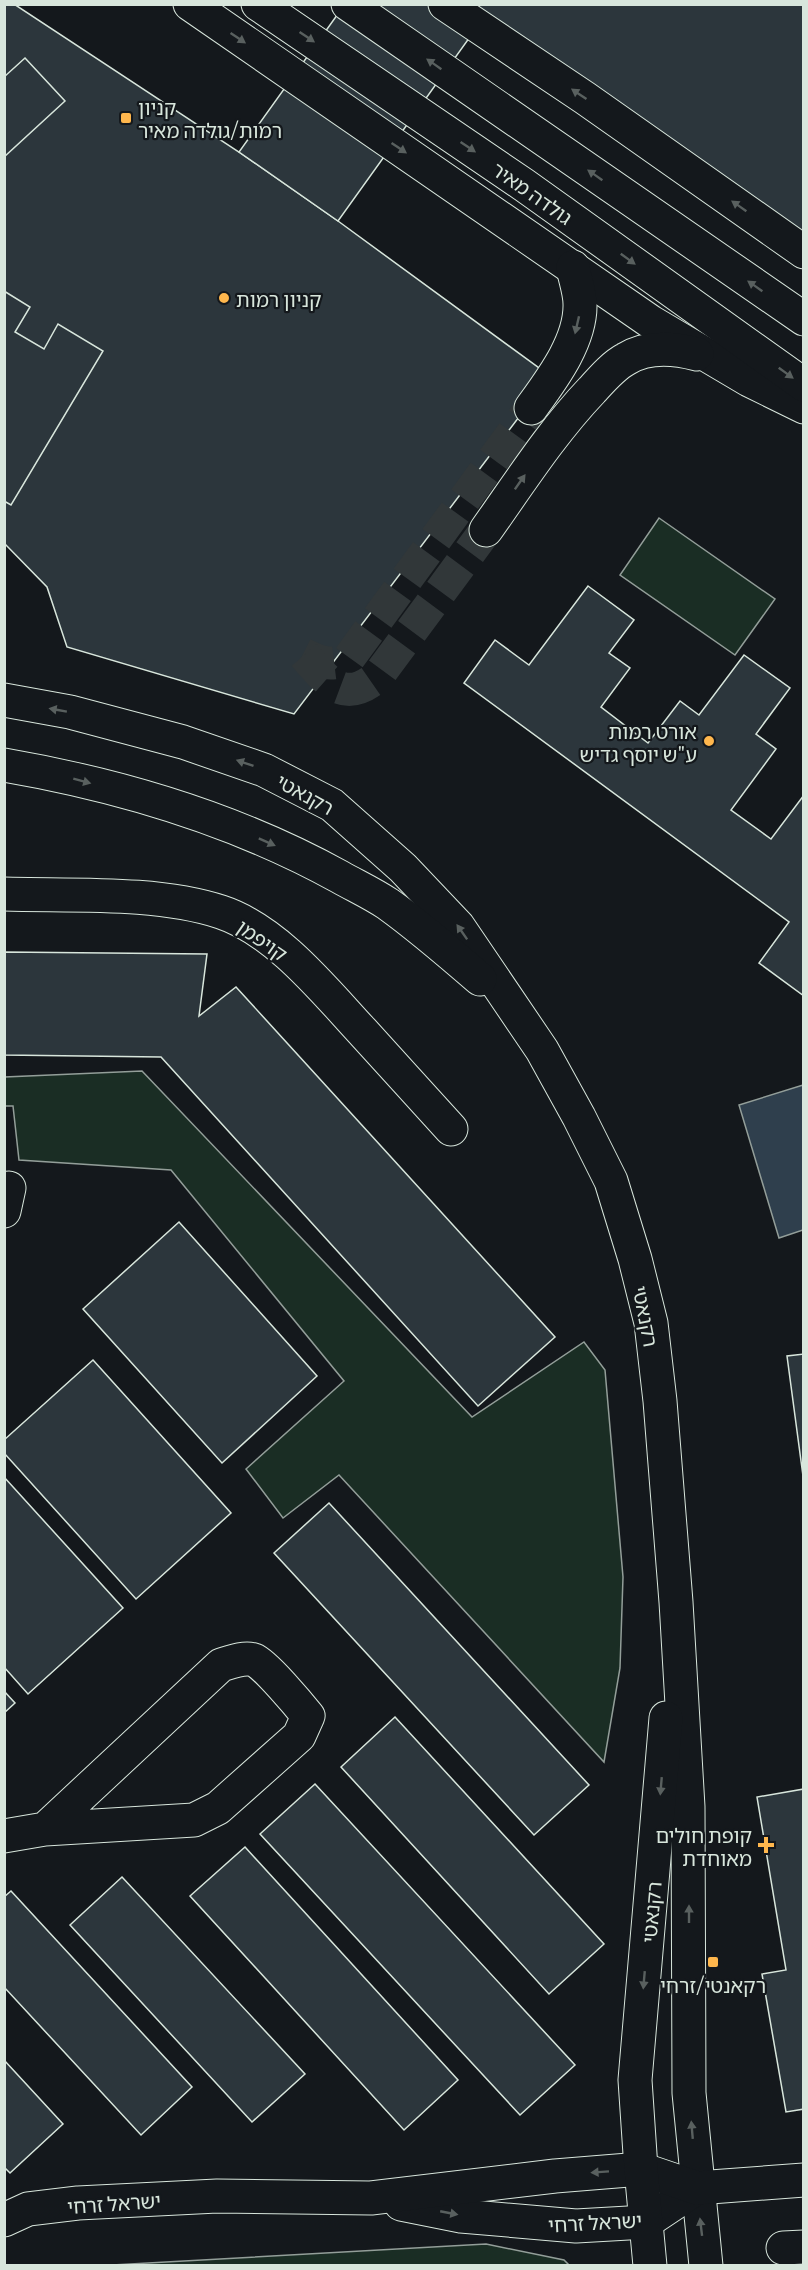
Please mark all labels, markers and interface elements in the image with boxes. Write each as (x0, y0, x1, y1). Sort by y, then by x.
one-way arrow (299, 31, 315, 42)
one-way arrow (230, 32, 246, 43)
one-way arrow (427, 58, 443, 70)
one-way arrow (572, 88, 588, 100)
place label: קניון רמות/גולדה מאיר (138, 91, 282, 144)
marker: קניון רמות/גולדה מאיר (119, 111, 133, 125)
one-way arrow (460, 141, 476, 152)
one-way arrow (390, 142, 406, 154)
street label: גולדה מאיר (487, 153, 580, 231)
one-way arrow (587, 170, 603, 181)
one-way arrow (731, 201, 746, 213)
one-way arrow (619, 253, 635, 265)
one-way arrow (748, 280, 764, 292)
place label: קניון רמות (236, 283, 322, 313)
marker: קניון רמות (217, 291, 231, 305)
one-way arrow (571, 315, 581, 334)
one-way arrow (778, 367, 794, 379)
one-way arrow (514, 474, 526, 490)
one-way arrow (48, 705, 67, 714)
place label: אורט רמות ע"ש יוסף גדיש (580, 715, 697, 768)
marker: אורט רמות ע"ש יוסף גדיש (702, 734, 716, 748)
one-way arrow (236, 758, 254, 768)
street label: רקנאטי (272, 765, 340, 821)
one-way arrow (73, 777, 91, 787)
one-way arrow (259, 837, 276, 846)
street label: קויפמן (232, 911, 294, 967)
one-way arrow (456, 925, 468, 941)
street label: רקנאטי (626, 1283, 668, 1349)
one-way arrow (656, 1776, 666, 1795)
place label: קופת חולים מאוחדת (655, 1819, 752, 1872)
marker: קופת חולים מאוחדת (757, 1836, 775, 1854)
street label: רקנאטי (632, 1880, 668, 1944)
one-way arrow (684, 1905, 694, 1924)
marker: רקאנטי/זרחי (706, 1955, 720, 1969)
place label: רקאנטי/זרחי (660, 1969, 766, 1999)
one-way arrow (639, 1970, 649, 1989)
one-way arrow (687, 2121, 697, 2140)
one-way arrow (590, 2167, 609, 2177)
street label: ישראל זרחי (66, 2184, 162, 2220)
street label: ישראל זרחי (547, 2204, 643, 2238)
one-way arrow (439, 2209, 458, 2218)
one-way arrow (697, 2217, 706, 2236)

